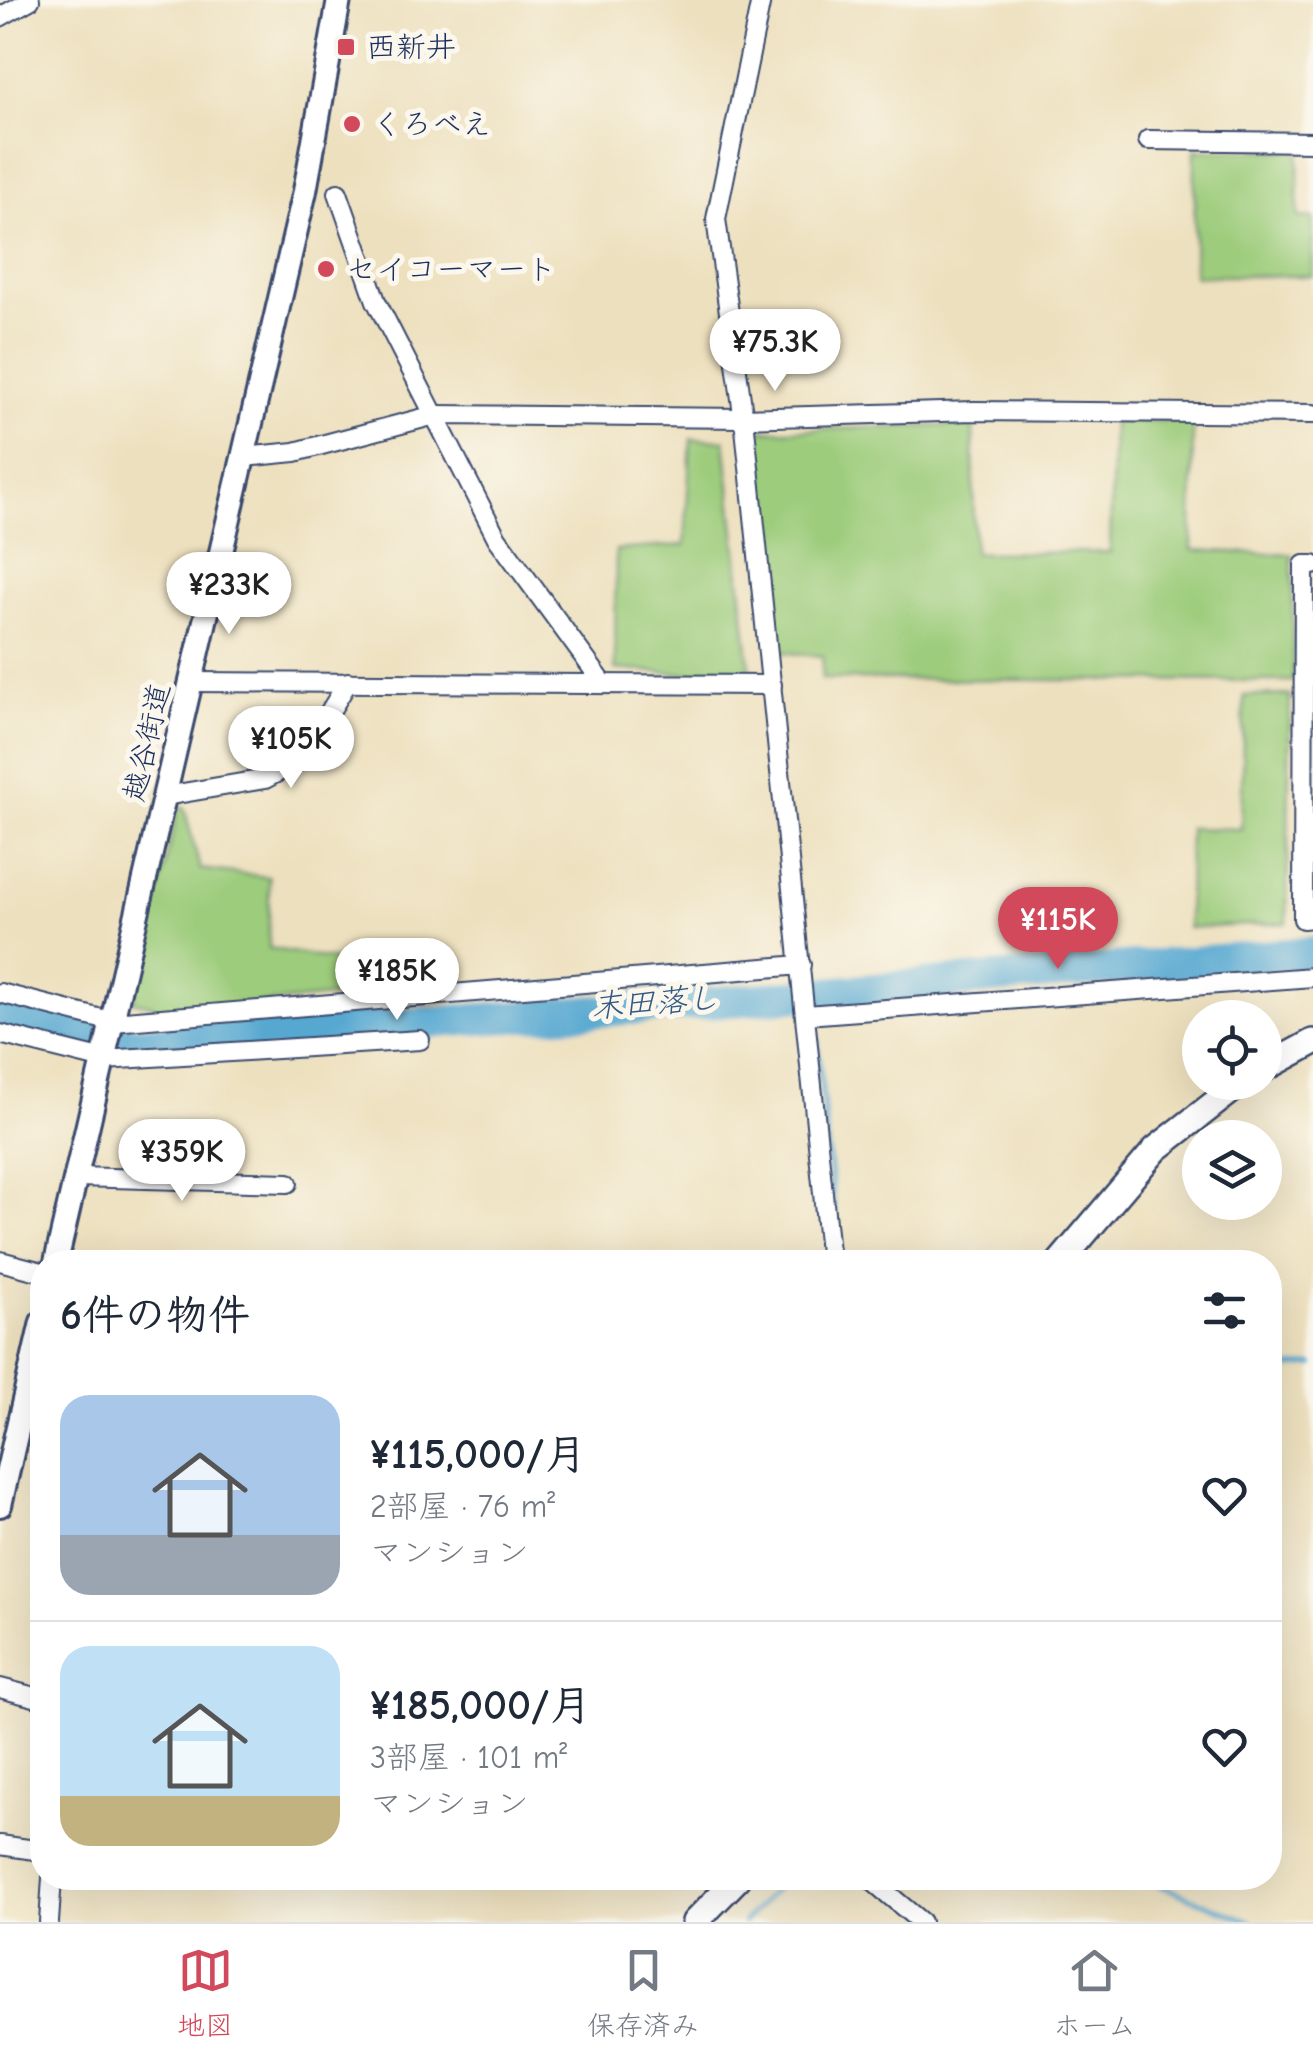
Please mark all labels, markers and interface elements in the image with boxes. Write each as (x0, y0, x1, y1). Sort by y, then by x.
place label: 西新井 (366, 30, 456, 65)
marker: 西新井 (335, 36, 357, 58)
place label: くろべえ (372, 107, 492, 142)
marker: くろべえ (341, 113, 363, 135)
place label: セイコーマート (346, 252, 557, 287)
marker: セイコーマート (315, 258, 337, 280)
pin: ¥75.3K (694, 309, 856, 394)
text: ¥75.3K (732, 323, 818, 360)
pin: ¥233K (159, 552, 299, 637)
text: ¥233K (188, 566, 270, 603)
street label: 越谷街道 (116, 680, 178, 804)
pin: ¥105K (221, 706, 361, 791)
text: ¥105K (250, 720, 332, 757)
pin: ¥115K (988, 887, 1128, 972)
text: ¥115K (1020, 901, 1096, 938)
pin: ¥185K (327, 938, 467, 1023)
text: ¥185K (357, 952, 437, 989)
water label: 末田落し (590, 979, 720, 1025)
map controls (1182, 1000, 1282, 1220)
button: locate (1182, 1000, 1282, 1100)
pin: ¥359K (112, 1119, 252, 1204)
button: layers (1182, 1120, 1282, 1220)
text: ¥359K (140, 1133, 224, 1170)
icon: filters (1197, 1283, 1252, 1338)
text: 6件の物件 (60, 1291, 250, 1340)
text: ¥115,000/月 (370, 1430, 586, 1479)
icon: home (140, 1435, 260, 1555)
icon: heart (1197, 1468, 1252, 1523)
text: 2部屋 · 76 m² (370, 1488, 555, 1525)
text: マンション (370, 1534, 529, 1571)
text: ¥185,000/月 (370, 1681, 591, 1730)
icon: home (140, 1686, 260, 1806)
icon: heart (1197, 1719, 1252, 1774)
text: 3部屋 · 101 m² (370, 1739, 567, 1776)
text: マンション (370, 1785, 529, 1822)
tab: 地図 (177, 1943, 233, 2043)
tab: 保存済み (587, 1943, 699, 2043)
tab: ホーム (1053, 1943, 1136, 2043)

